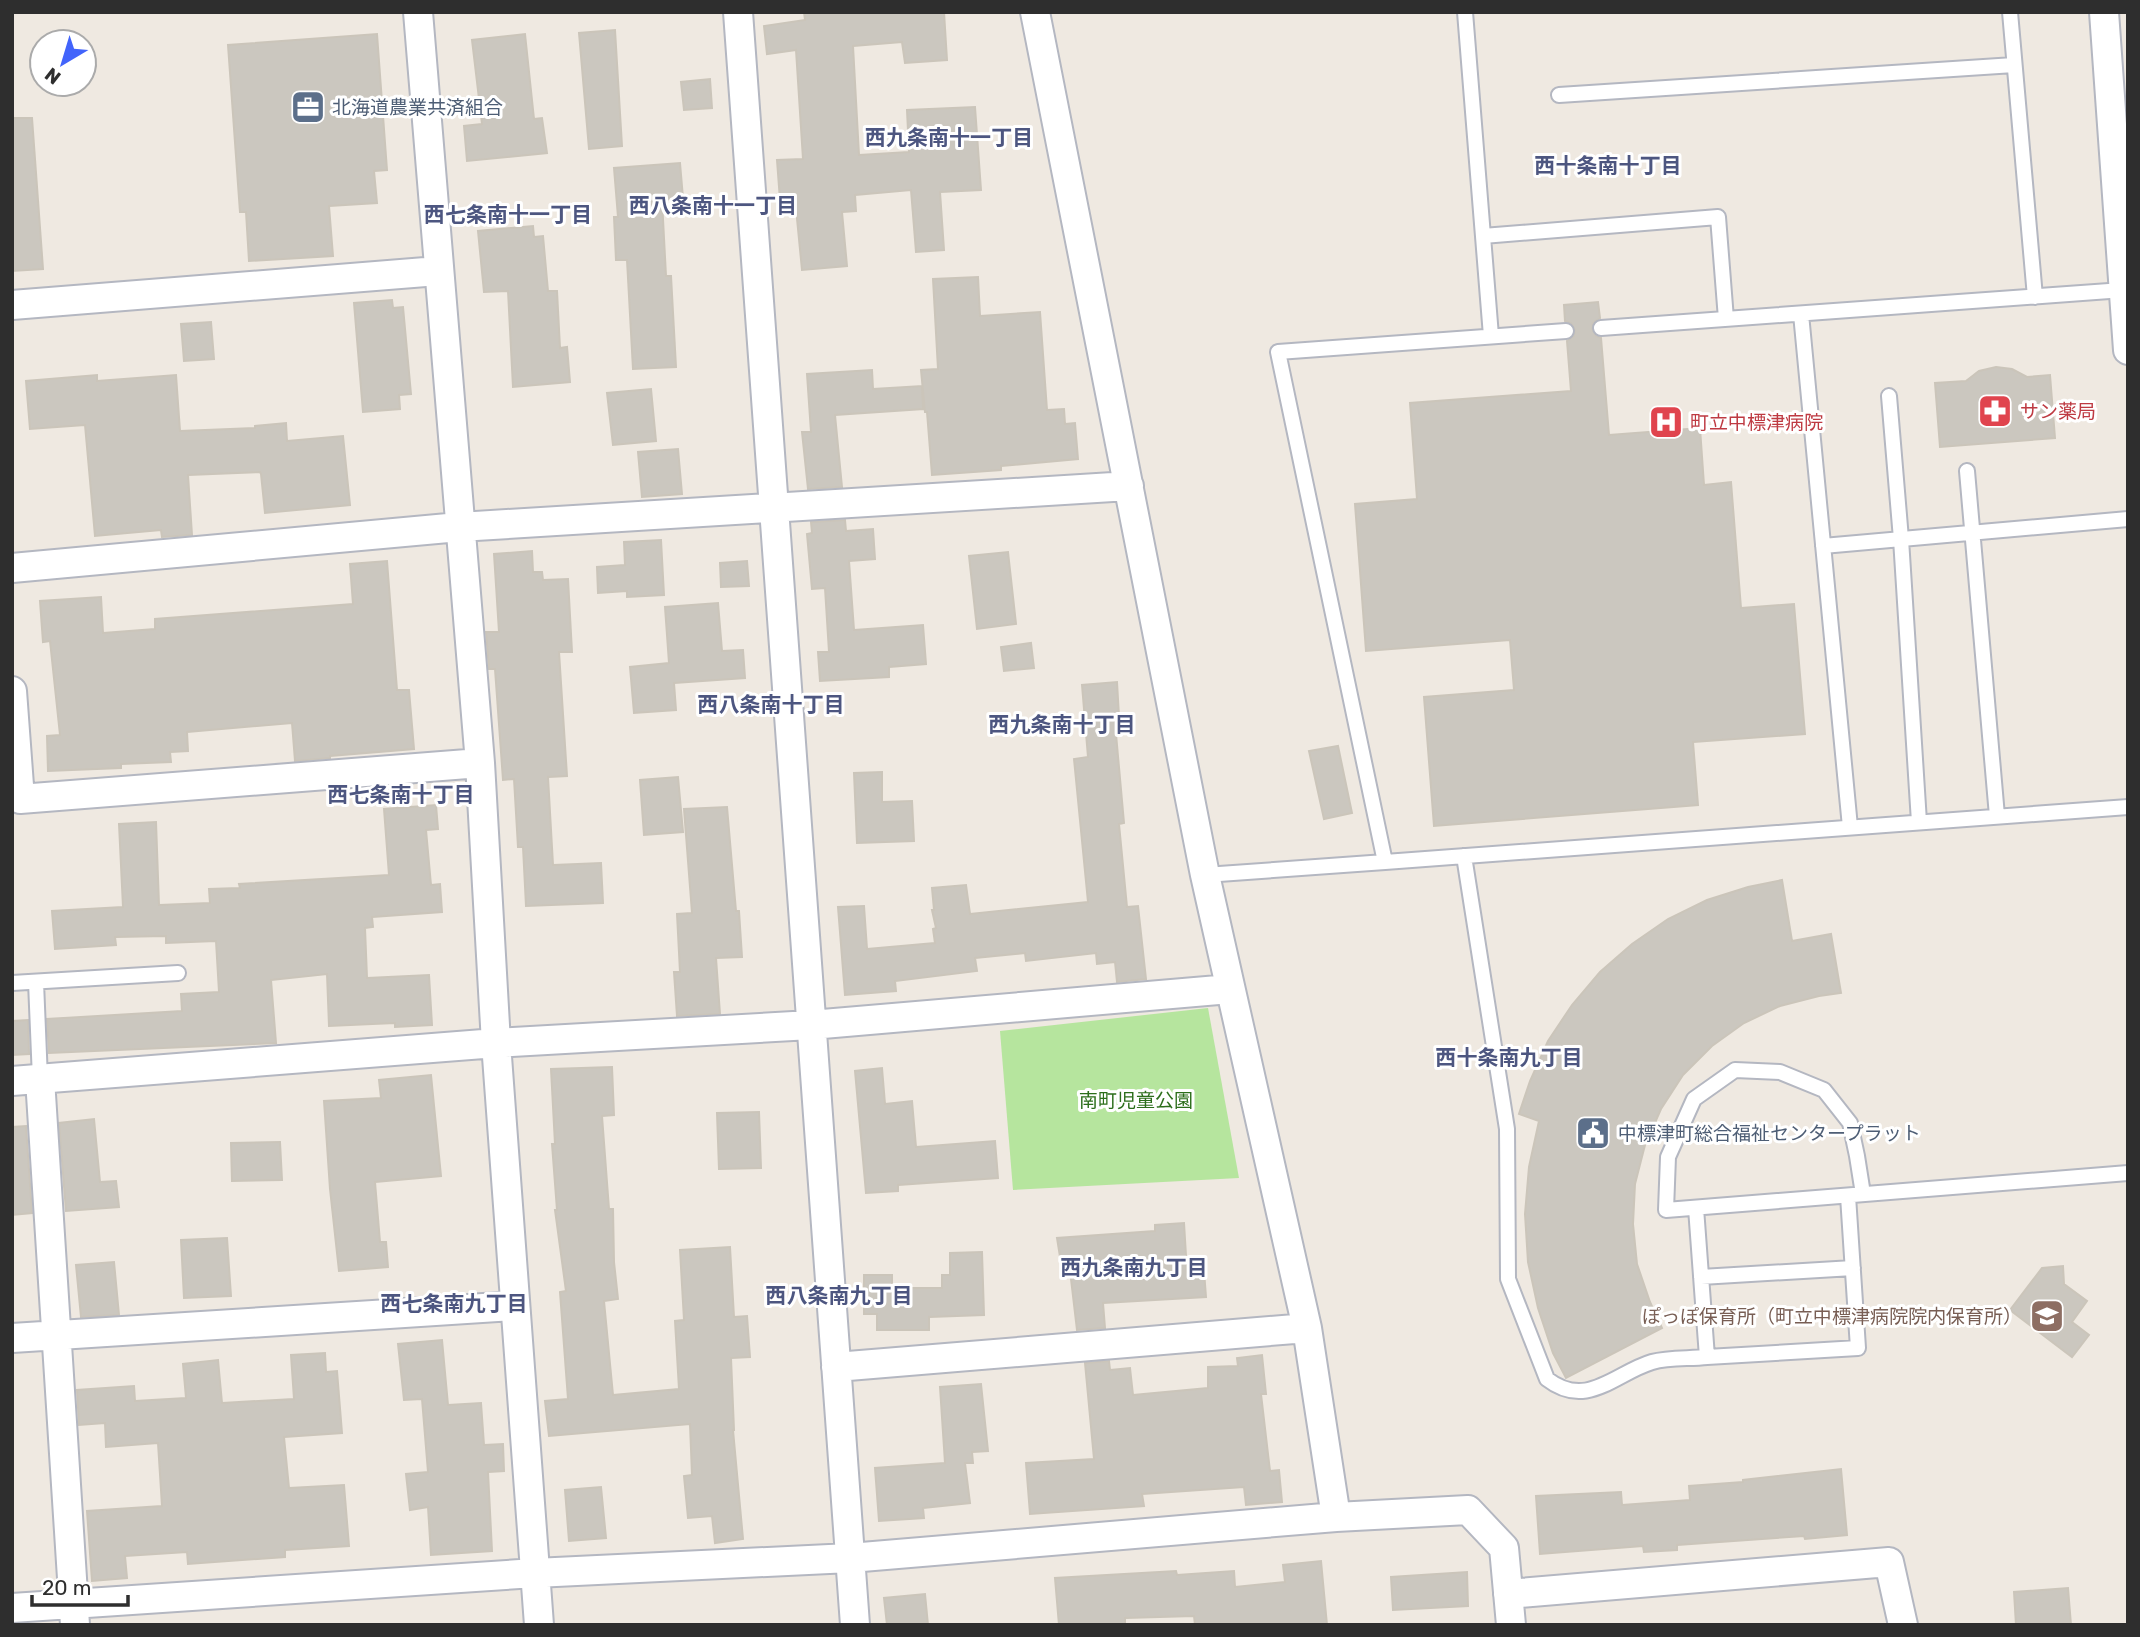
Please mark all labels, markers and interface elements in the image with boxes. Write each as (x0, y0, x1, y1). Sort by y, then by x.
north arrow (28, 28, 98, 98)
text: N (40, 63, 65, 89)
office icon: 北海道農業共済組合 (289, 88, 327, 126)
place label: 北海道農業共済組合 (332, 96, 503, 119)
district label: 西九条南十一丁目 (865, 125, 1033, 150)
district label: 西十条南十丁目 (1535, 153, 1682, 178)
district label: 西八条南十一丁目 (629, 193, 797, 218)
district label: 西七条南十一丁目 (424, 202, 592, 227)
pharmacy icon: サン薬局 (1976, 392, 2014, 430)
place label: サン薬局 (2020, 400, 2096, 423)
hospital icon: 町立中標津病院 (1647, 403, 1685, 441)
place label: 町立中標津病院 (1690, 411, 1823, 434)
district label: 西八条南十丁目 (698, 692, 845, 717)
district label: 西九条南十丁目 (989, 712, 1136, 737)
district label: 西七条南十丁目 (328, 782, 475, 807)
district label: 西十条南九丁目 (1436, 1045, 1583, 1070)
park label: 南町児童公園 (1079, 1089, 1193, 1112)
public building icon: 中標津町総合福祉センタープラット (1574, 1114, 1612, 1152)
place label: 中標津町総合福祉センタープラット (1618, 1122, 1921, 1145)
district label: 西九条南九丁目 (1061, 1255, 1208, 1280)
district label: 西八条南九丁目 (766, 1283, 913, 1308)
district label: 西七条南九丁目 (381, 1291, 528, 1316)
school or university icon: ぽっぽ保育所（町立中標津病院院内保育所） (2028, 1297, 2066, 1335)
place label: ぽっぽ保育所（町立中標津病院院内保育所） (1642, 1305, 2022, 1328)
scale bar (32, 1564, 128, 1608)
text: 20 m (42, 1575, 91, 1600)

